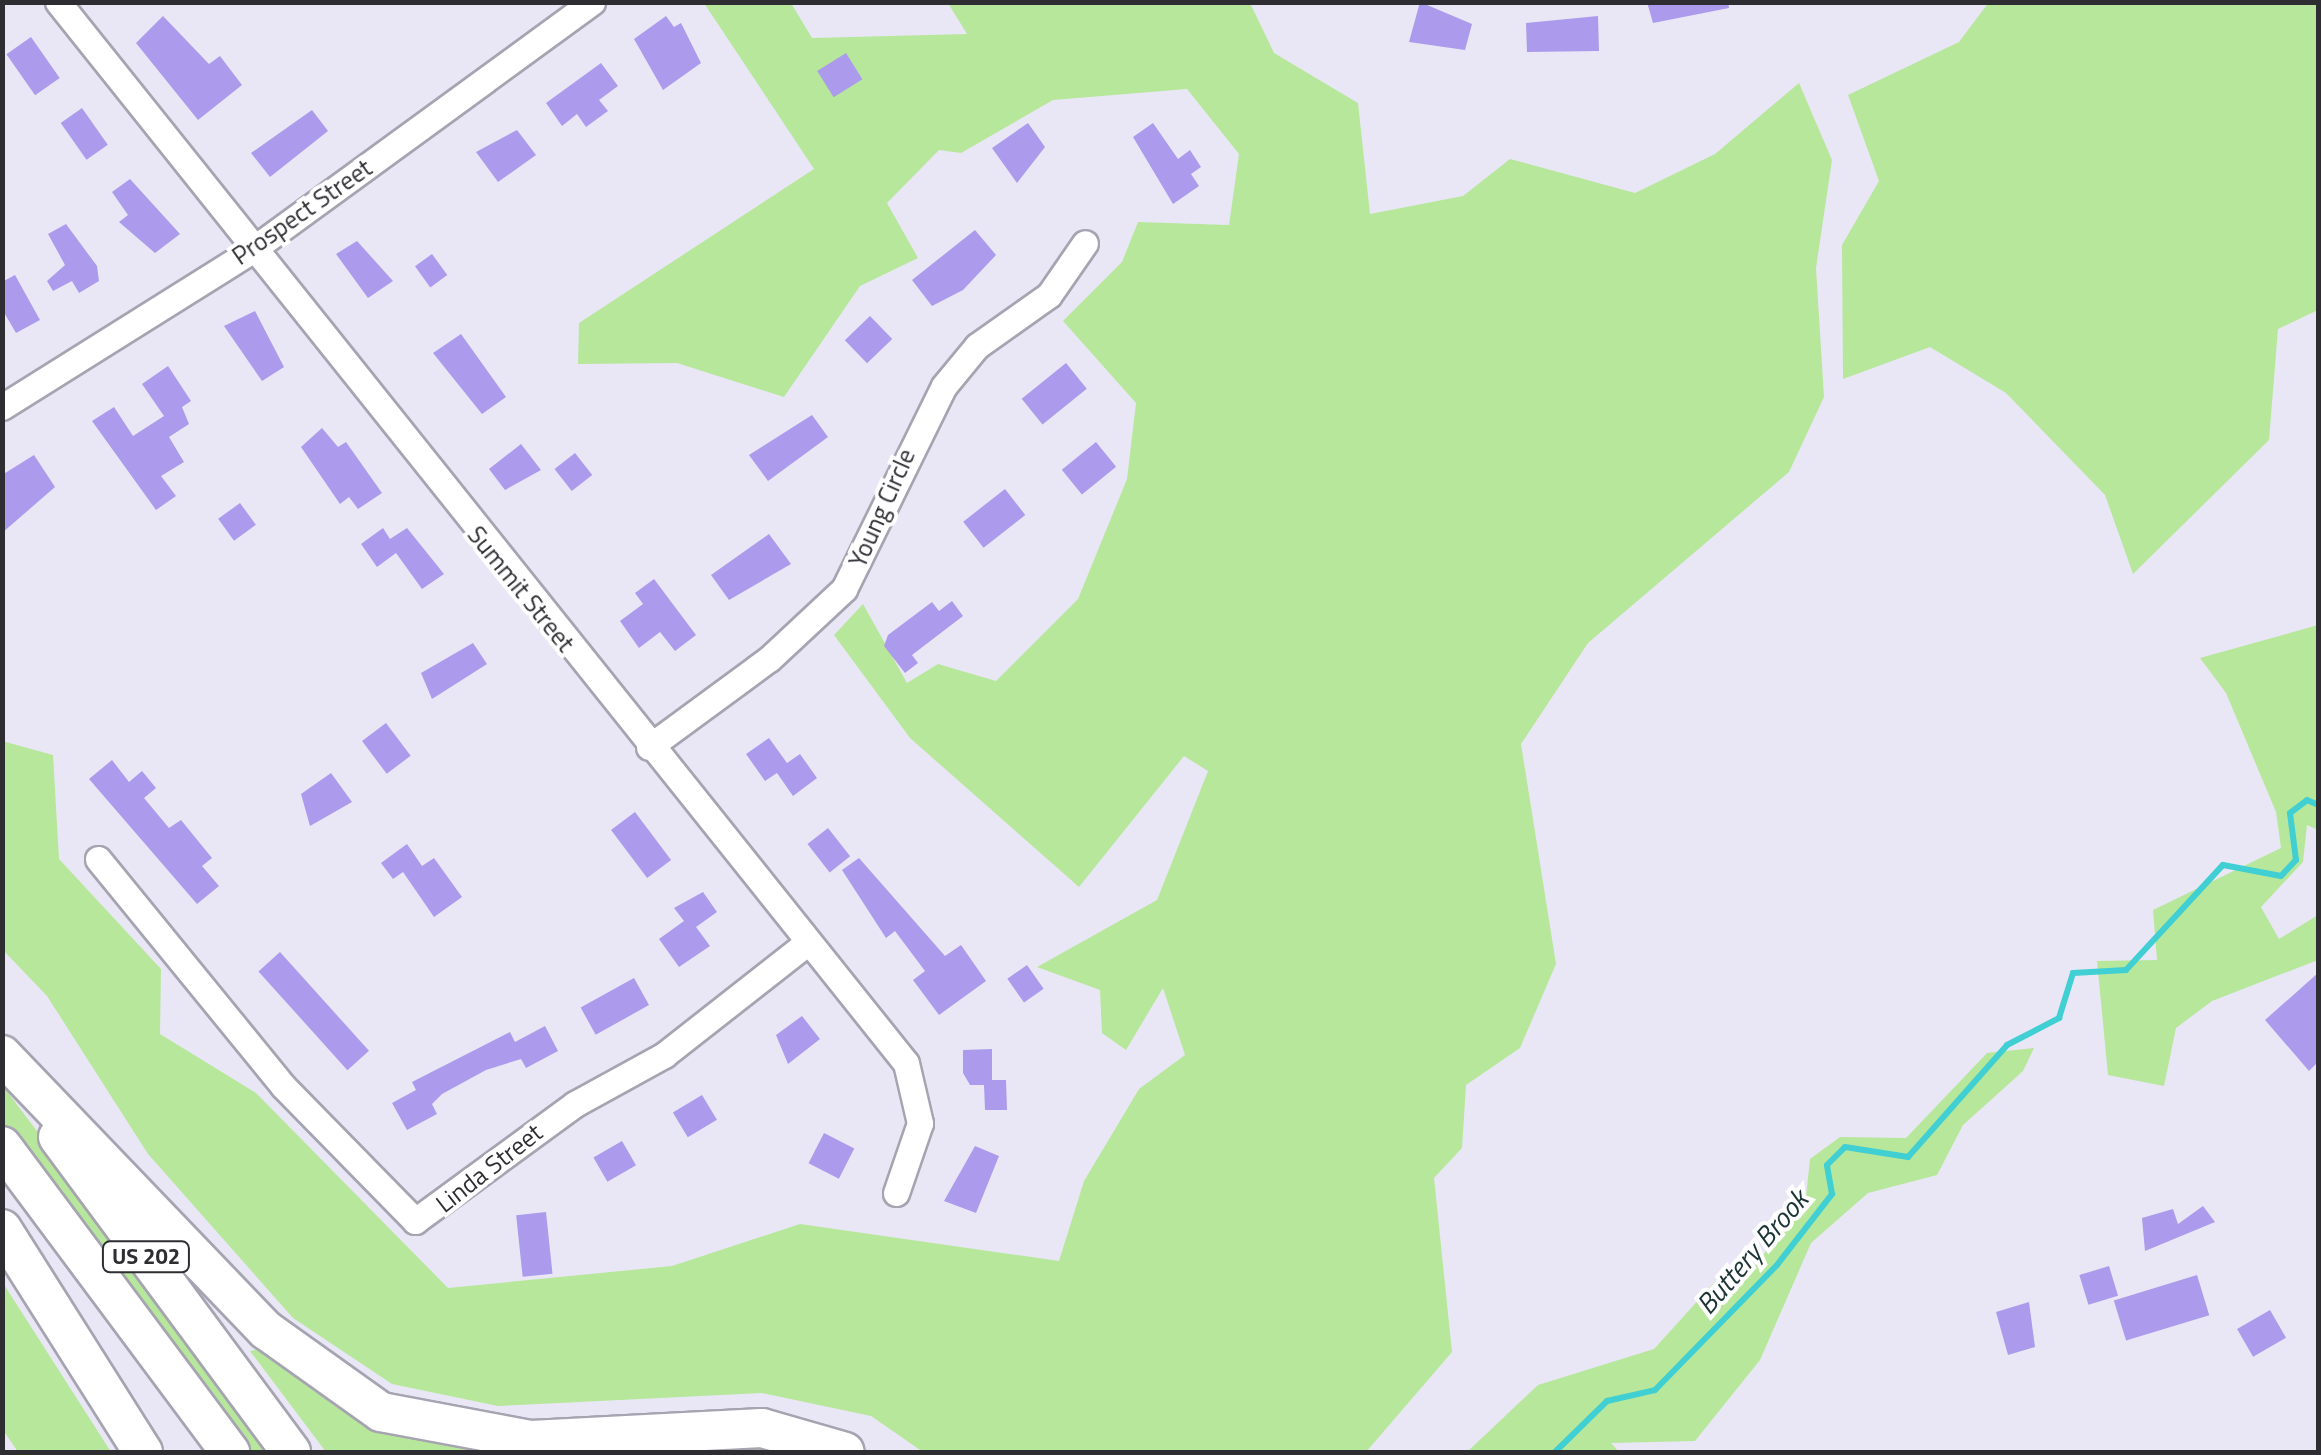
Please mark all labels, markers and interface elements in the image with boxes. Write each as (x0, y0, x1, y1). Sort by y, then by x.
street label: Prospect Street (226, 153, 378, 271)
street label: Young Circle (843, 444, 921, 572)
street label: Summit Street (461, 520, 581, 658)
street label: Linda Street (430, 1117, 548, 1219)
water label: Buttery Brook (1689, 1183, 1815, 1321)
road number: US 202 (101, 1240, 191, 1274)

